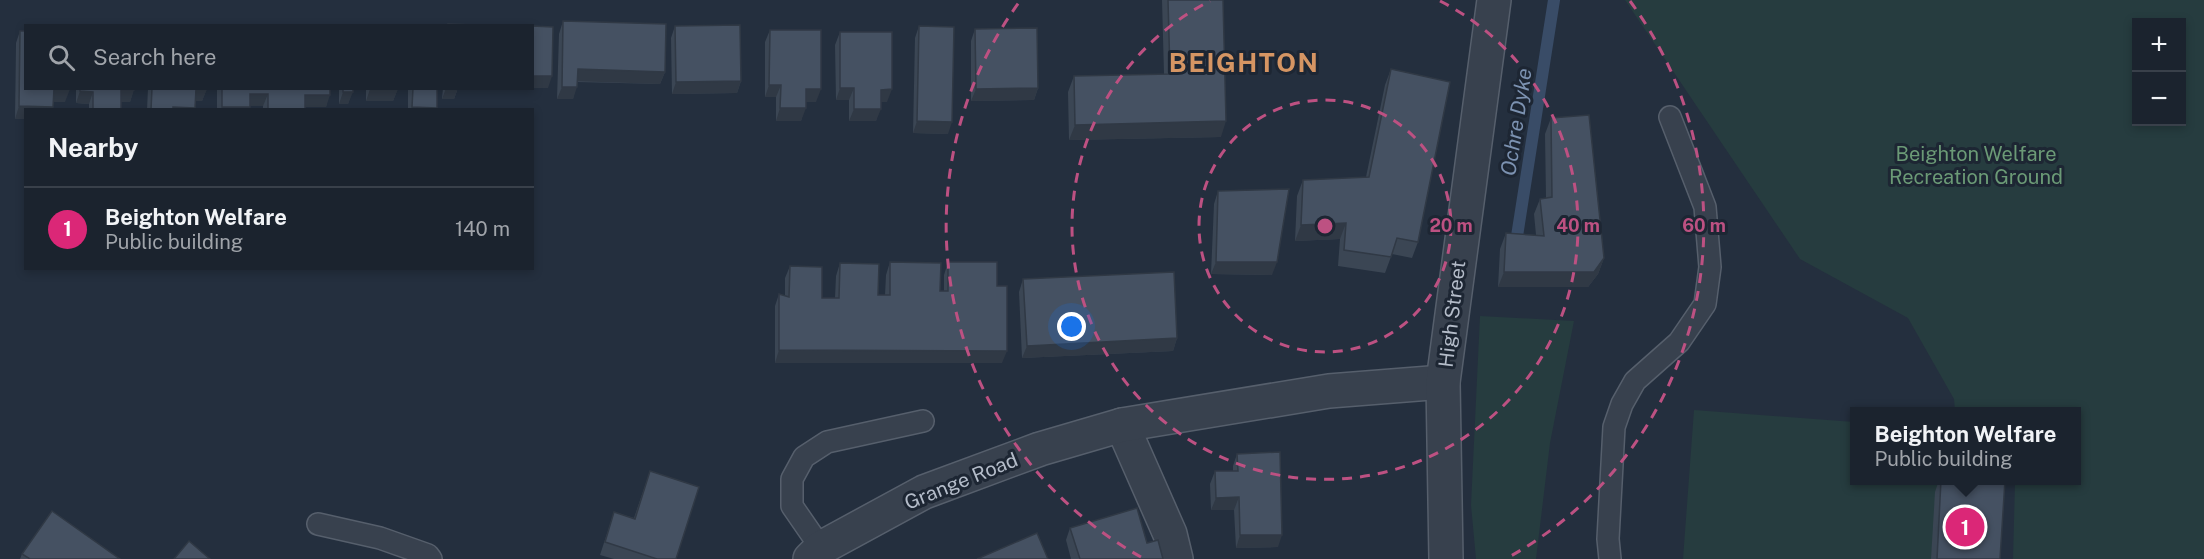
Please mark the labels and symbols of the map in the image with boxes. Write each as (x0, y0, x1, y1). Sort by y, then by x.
district label: BEIGHTON (1169, 47, 1319, 78)
water label: Ochre Dyke (1495, 66, 1537, 178)
park label: Beighton Welfare Recreation Ground (1889, 142, 2063, 189)
text: 20 m (1429, 215, 1473, 236)
text: 40 m (1556, 215, 1600, 236)
text: 60 m (1682, 215, 1726, 236)
centre of rings (1315, 216, 1335, 236)
street label: High Street (1434, 259, 1470, 369)
your location (1057, 312, 1086, 341)
street label: Grange Road (901, 447, 1021, 515)
pin: 1 (1946, 504, 1984, 550)

